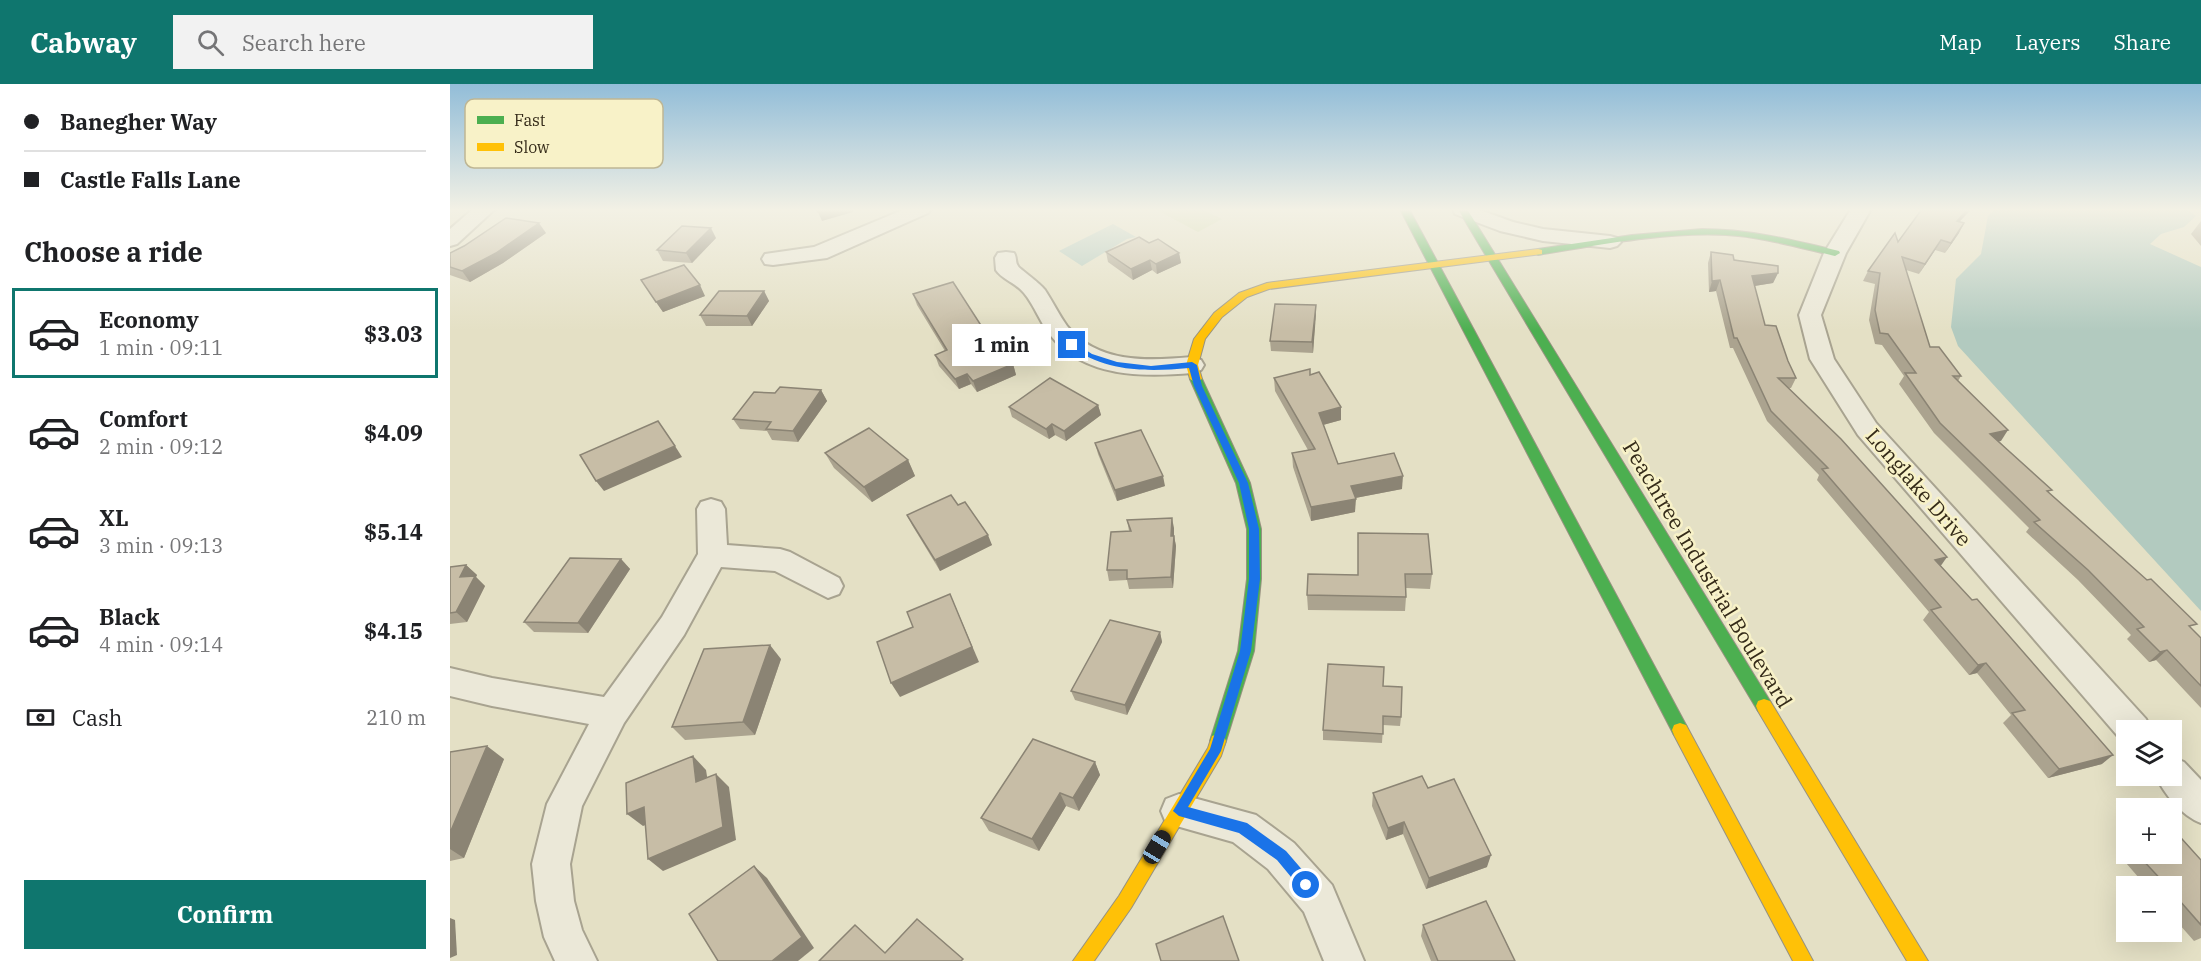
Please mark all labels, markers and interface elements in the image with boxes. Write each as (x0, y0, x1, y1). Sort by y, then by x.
search box (173, 15, 593, 69)
text: Cabway (30, 24, 137, 61)
icon: search (194, 26, 227, 59)
text: Search here (242, 28, 366, 57)
text: Map (1939, 28, 1982, 56)
text: Layers (2015, 28, 2081, 56)
text: Share (2114, 28, 2171, 56)
legend (465, 99, 663, 168)
text: Banegher Way (60, 107, 217, 136)
text: Fast (514, 110, 546, 130)
text: Slow (514, 137, 550, 157)
text: Castle Falls Lane (60, 165, 241, 194)
text: Choose a ride (24, 234, 203, 269)
text: Economy (99, 305, 199, 334)
icon: car (27, 306, 81, 360)
text: $3.03 (364, 319, 423, 348)
callout: 1 min (952, 324, 1051, 366)
text: 1 min (974, 331, 1030, 358)
route end (1058, 331, 1085, 358)
text: 1 min · 09:11 (99, 334, 223, 361)
text: Comfort (99, 404, 188, 433)
icon: car (27, 405, 81, 459)
text: $4.09 (364, 418, 423, 447)
street label: Longlake Drive (1860, 422, 1978, 552)
text: 2 min · 09:12 (99, 433, 223, 460)
street label: Peachtree Industrial Boulevard (1617, 435, 1799, 713)
text: XL (99, 503, 129, 532)
icon: car (27, 504, 81, 558)
text: $5.14 (364, 517, 423, 546)
text: 3 min · 09:13 (99, 532, 223, 559)
text: Black (99, 602, 160, 631)
icon: car (27, 603, 81, 657)
text: $4.15 (364, 616, 423, 645)
text: 4 min · 09:14 (99, 631, 223, 658)
icon: cash (24, 701, 57, 734)
text: Cash (72, 703, 123, 732)
text: 210 m (366, 704, 426, 731)
map controls (2116, 720, 2182, 942)
button: layers (2116, 720, 2182, 786)
button: + (2116, 798, 2182, 864)
car (1140, 827, 1174, 867)
route start (1292, 871, 1319, 898)
button: − (2116, 876, 2182, 942)
button: Confirm (24, 880, 426, 949)

